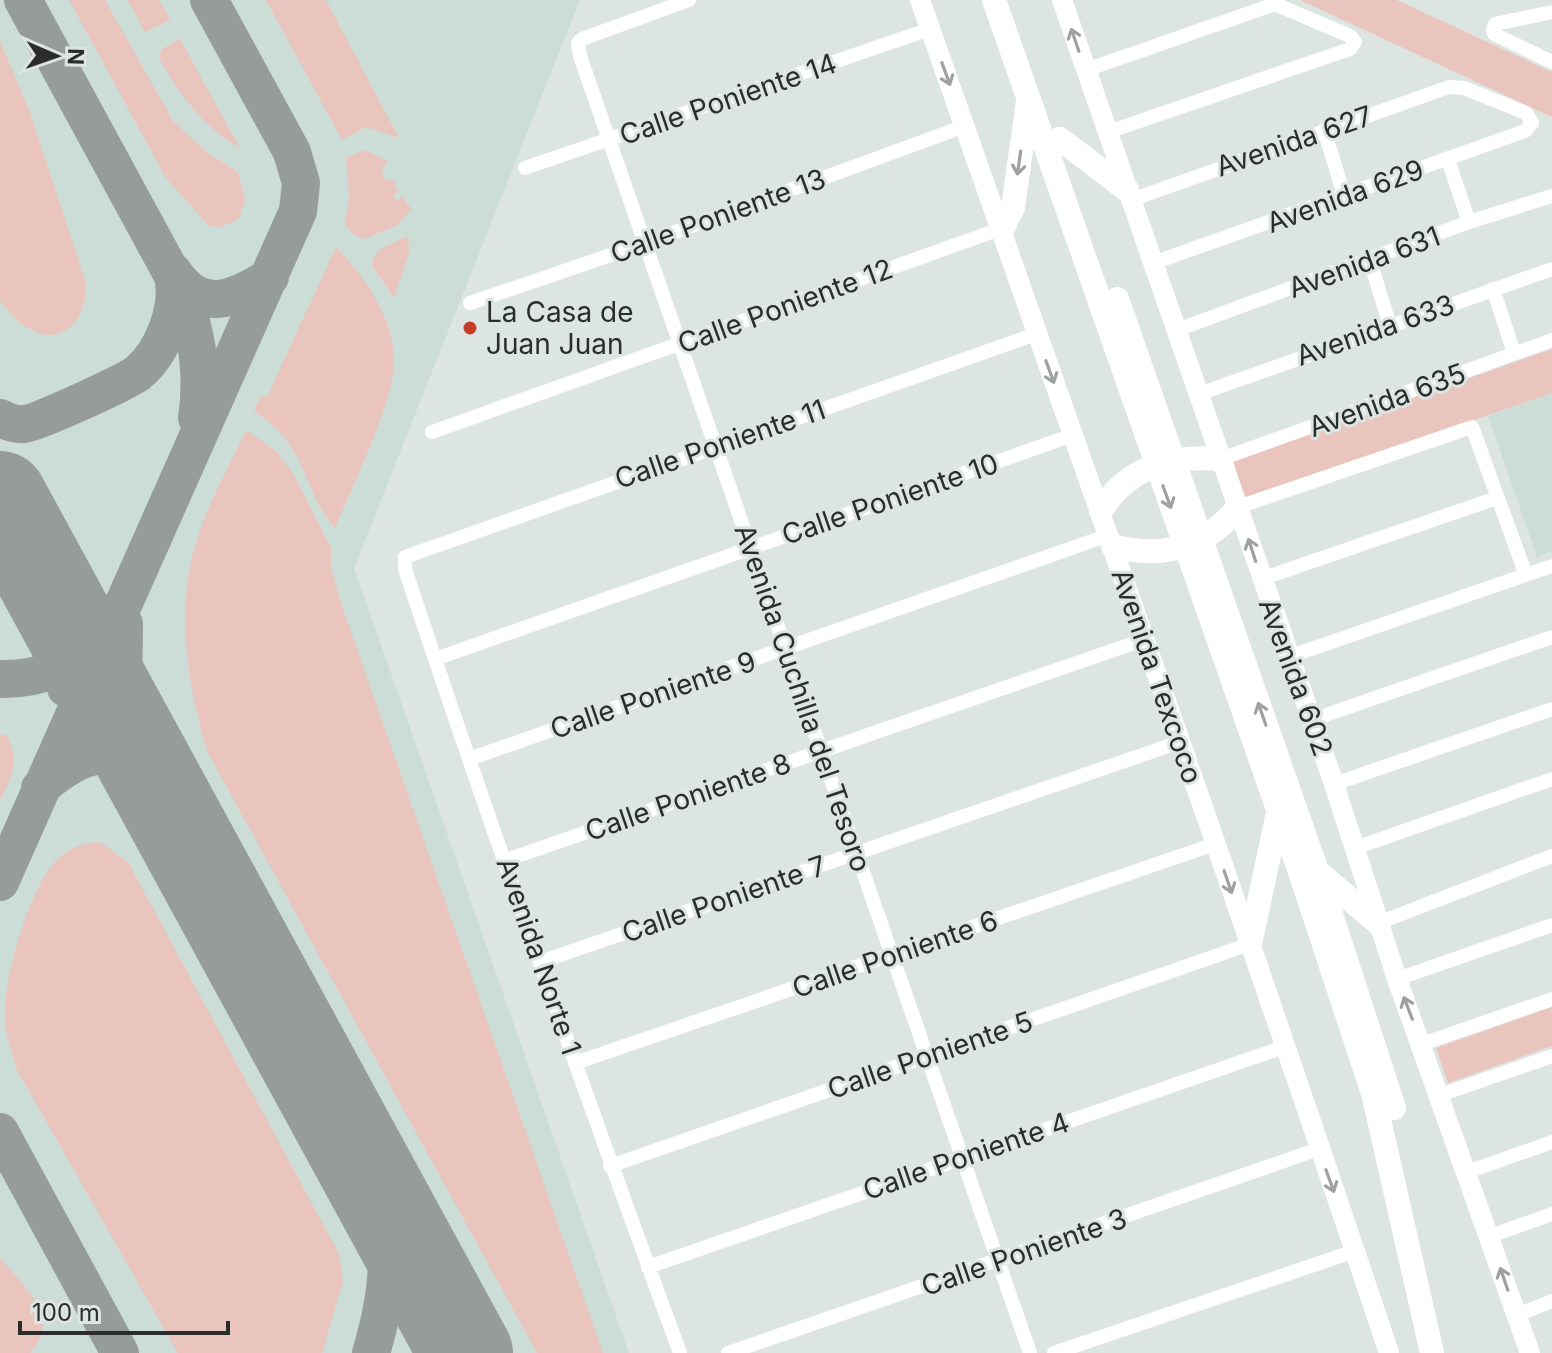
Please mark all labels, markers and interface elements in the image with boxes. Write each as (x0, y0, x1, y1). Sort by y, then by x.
north arrow (16, 16, 96, 96)
one-way arrow (1067, 27, 1082, 52)
street label: Calle Poniente 14 (615, 46, 841, 152)
text: N (63, 48, 89, 66)
one-way arrow (940, 61, 955, 86)
street label: Avenida 627 (1211, 98, 1377, 184)
one-way arrow (1011, 150, 1026, 175)
street label: Avenida 629 (1262, 152, 1428, 240)
street label: Calle Poniente 13 (606, 161, 830, 271)
street label: Avenida 631 (1283, 219, 1445, 305)
street label: Calle Poniente 12 (673, 251, 897, 361)
street label: Avenida 633 (1291, 287, 1459, 373)
place label: La Casa de Juan Juan (486, 295, 633, 361)
marker: La Casa de Juan Juan (461, 319, 479, 337)
street label: Avenida 635 (1304, 356, 1470, 444)
one-way arrow (1044, 359, 1058, 384)
street label: Calle Poniente 11 (610, 392, 830, 496)
street label: Calle Poniente 10 (777, 446, 1003, 552)
one-way arrow (1161, 484, 1175, 509)
street label: Avenida Cuchilla del Tesoro (727, 520, 879, 876)
one-way arrow (1243, 538, 1258, 563)
street label: Avenida Texcoco (1104, 564, 1210, 788)
street label: Avenida 602 (1252, 594, 1340, 760)
street label: Calle Poniente 9 (546, 644, 760, 746)
one-way arrow (1254, 702, 1269, 727)
street label: Calle Poniente 8 (581, 746, 795, 848)
street label: Calle Poniente 7 (617, 848, 831, 950)
street label: Avenida Norte 1 (489, 853, 589, 1059)
one-way arrow (1222, 869, 1236, 893)
street label: Calle Poniente 6 (788, 903, 1002, 1005)
one-way arrow (1400, 996, 1414, 1021)
street label: Calle Poniente 5 (823, 1004, 1037, 1106)
street label: Calle Poniente 4 (858, 1105, 1074, 1207)
one-way arrow (1324, 1168, 1338, 1193)
street label: Calle Poniente 3 (917, 1201, 1131, 1303)
one-way arrow (1496, 1267, 1511, 1292)
scale bar (20, 1285, 228, 1335)
text: 100 m (32, 1298, 100, 1327)

